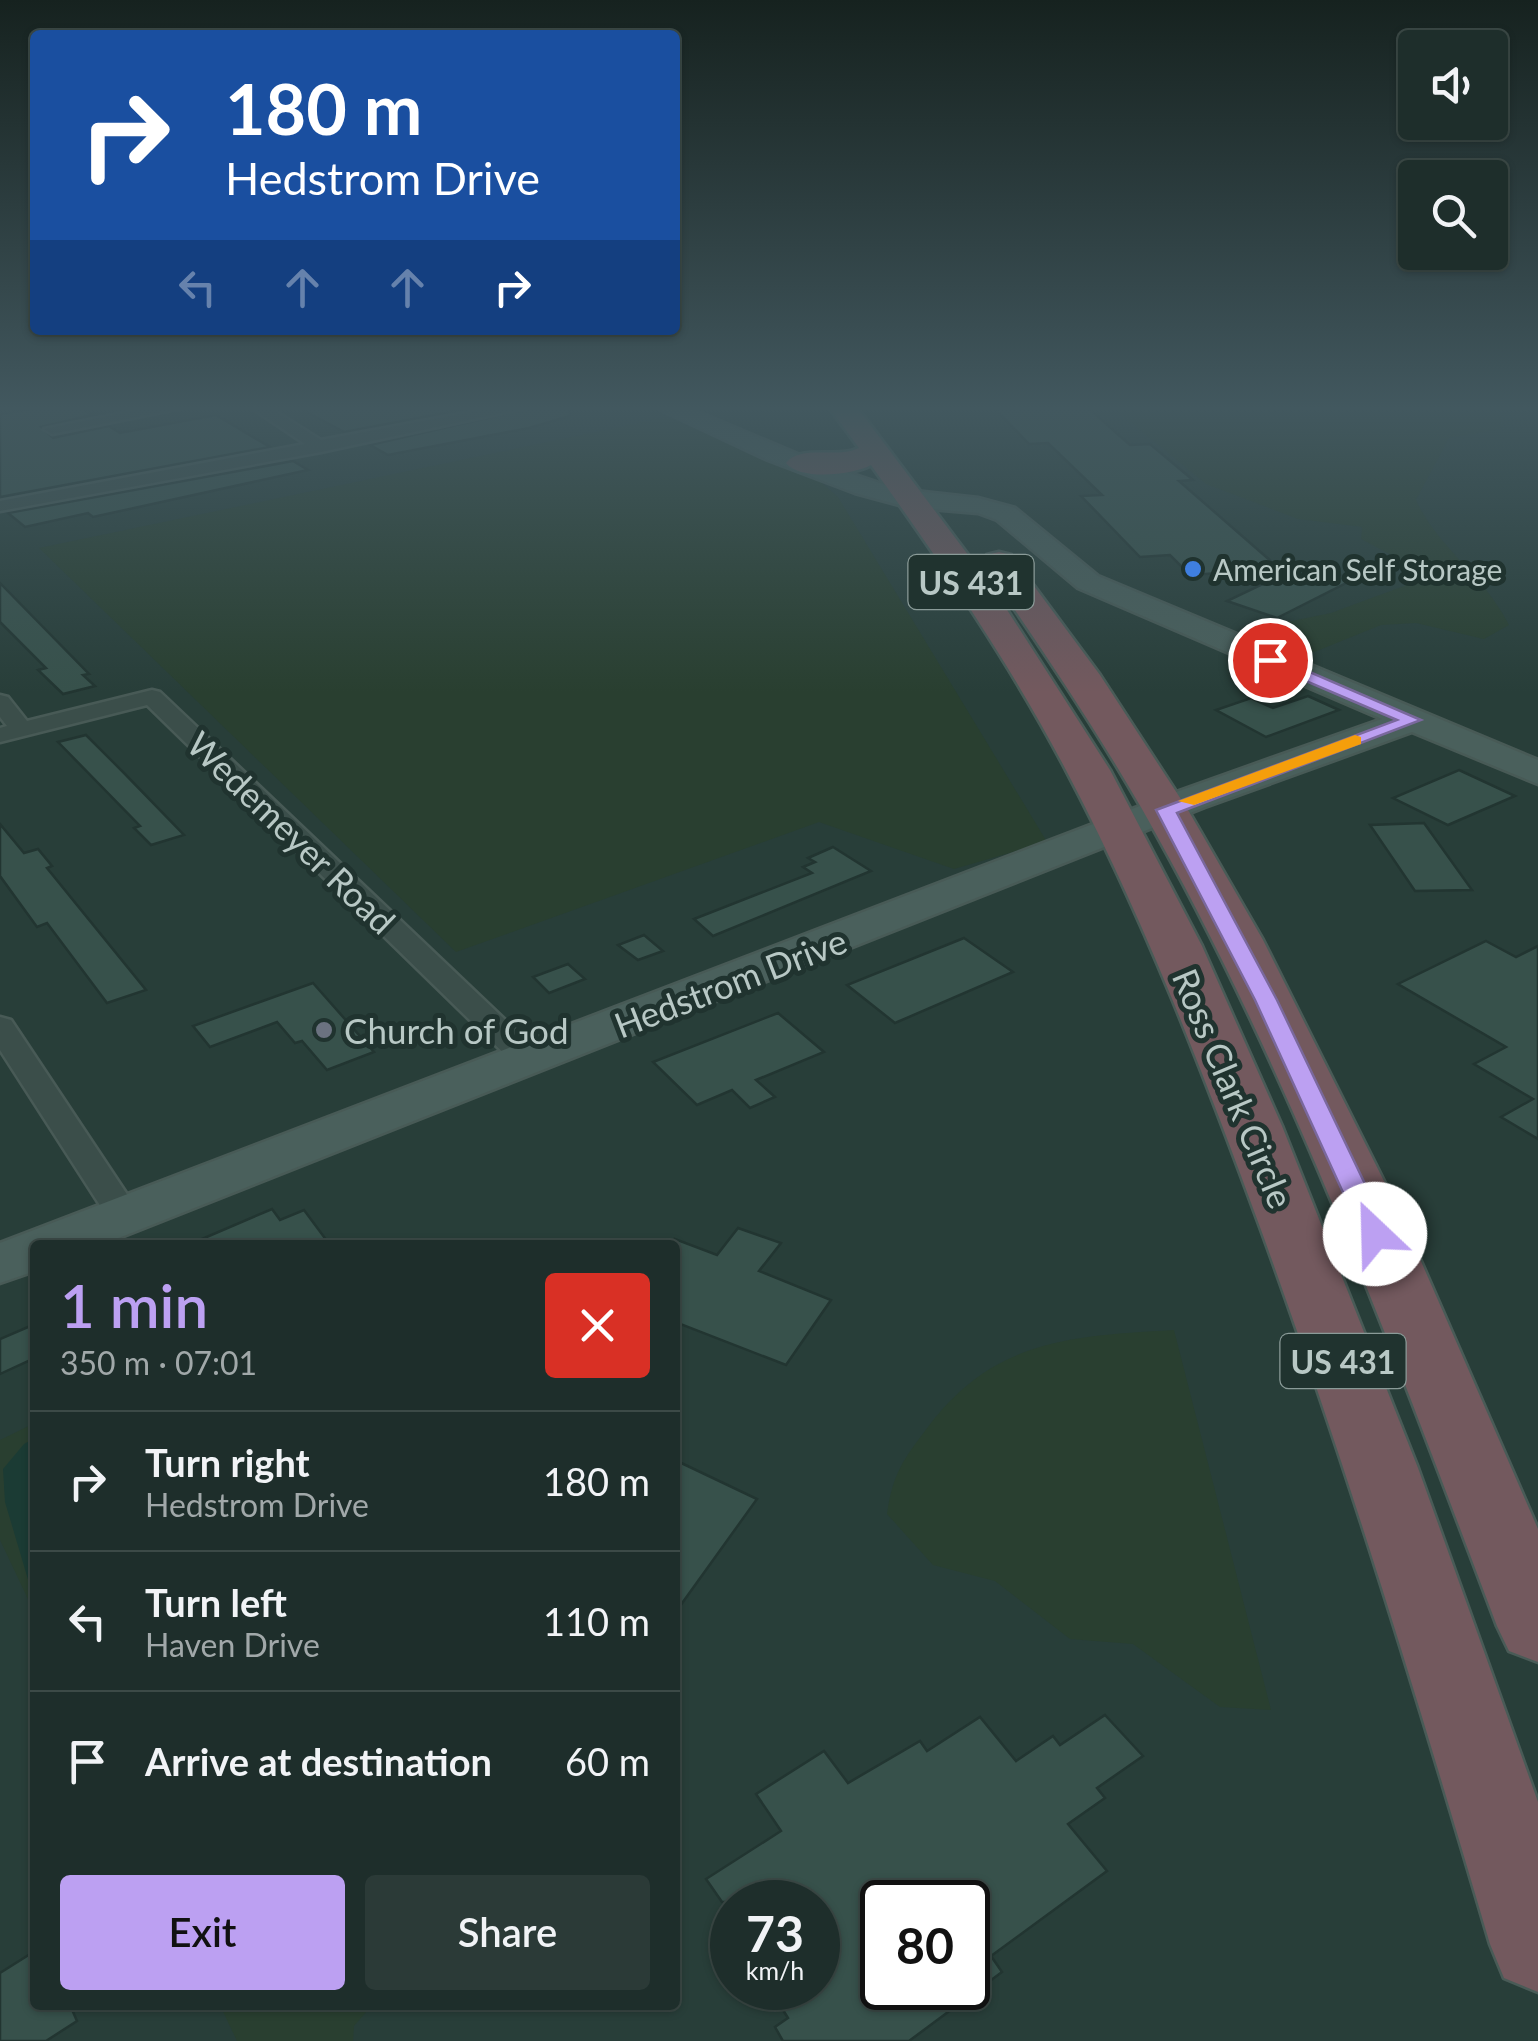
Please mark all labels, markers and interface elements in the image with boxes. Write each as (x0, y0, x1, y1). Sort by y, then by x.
map controls (1398, 30, 1508, 270)
button: sound (1398, 30, 1508, 140)
text: 180 m (225, 66, 422, 150)
icon: right (60, 70, 190, 200)
text: Hedstrom Drive (225, 151, 540, 205)
button: search (1398, 160, 1508, 270)
icon: left (170, 260, 225, 315)
icon: ahead (275, 260, 330, 315)
icon: ahead (380, 260, 435, 315)
icon: right (485, 260, 540, 315)
place label: American Self Storage (1213, 551, 1502, 587)
road number: US 431 (908, 555, 1034, 609)
marker: American Self Storage (1182, 558, 1204, 580)
pin (1228, 618, 1313, 703)
icon: arrive (1243, 633, 1298, 688)
street label: Wedemeyer Road (179, 722, 405, 942)
street label: Hedstrom Drive (608, 918, 852, 1046)
street label: Ross Clark Circle (1165, 962, 1303, 1214)
place label: Church of God (344, 1009, 569, 1051)
marker: Church of God (313, 1019, 335, 1041)
position arrow (1323, 1182, 1427, 1286)
text: 1 min (60, 1269, 208, 1341)
button: close (545, 1273, 650, 1378)
road number: US 431 (1280, 1334, 1406, 1388)
text: 350 m · 07:01 (60, 1343, 257, 1382)
text: Turn right (145, 1439, 310, 1485)
icon: right (60, 1454, 115, 1509)
text: 180 m (543, 1458, 650, 1504)
text: Hedstrom Drive (145, 1485, 369, 1524)
text: Turn left (145, 1579, 287, 1625)
icon: left (60, 1594, 115, 1649)
text: 110 m (543, 1598, 650, 1644)
text: Haven Drive (145, 1625, 320, 1664)
icon: arrive (60, 1734, 115, 1789)
text: Arrive at destination (145, 1738, 492, 1784)
text: 60 m (565, 1738, 650, 1784)
button: Exit (60, 1875, 345, 1990)
button: Share (365, 1875, 650, 1990)
speed limit sign: 80 (860, 1880, 990, 2010)
text: 73 (746, 1903, 804, 1963)
text: km/h (746, 1955, 804, 1985)

